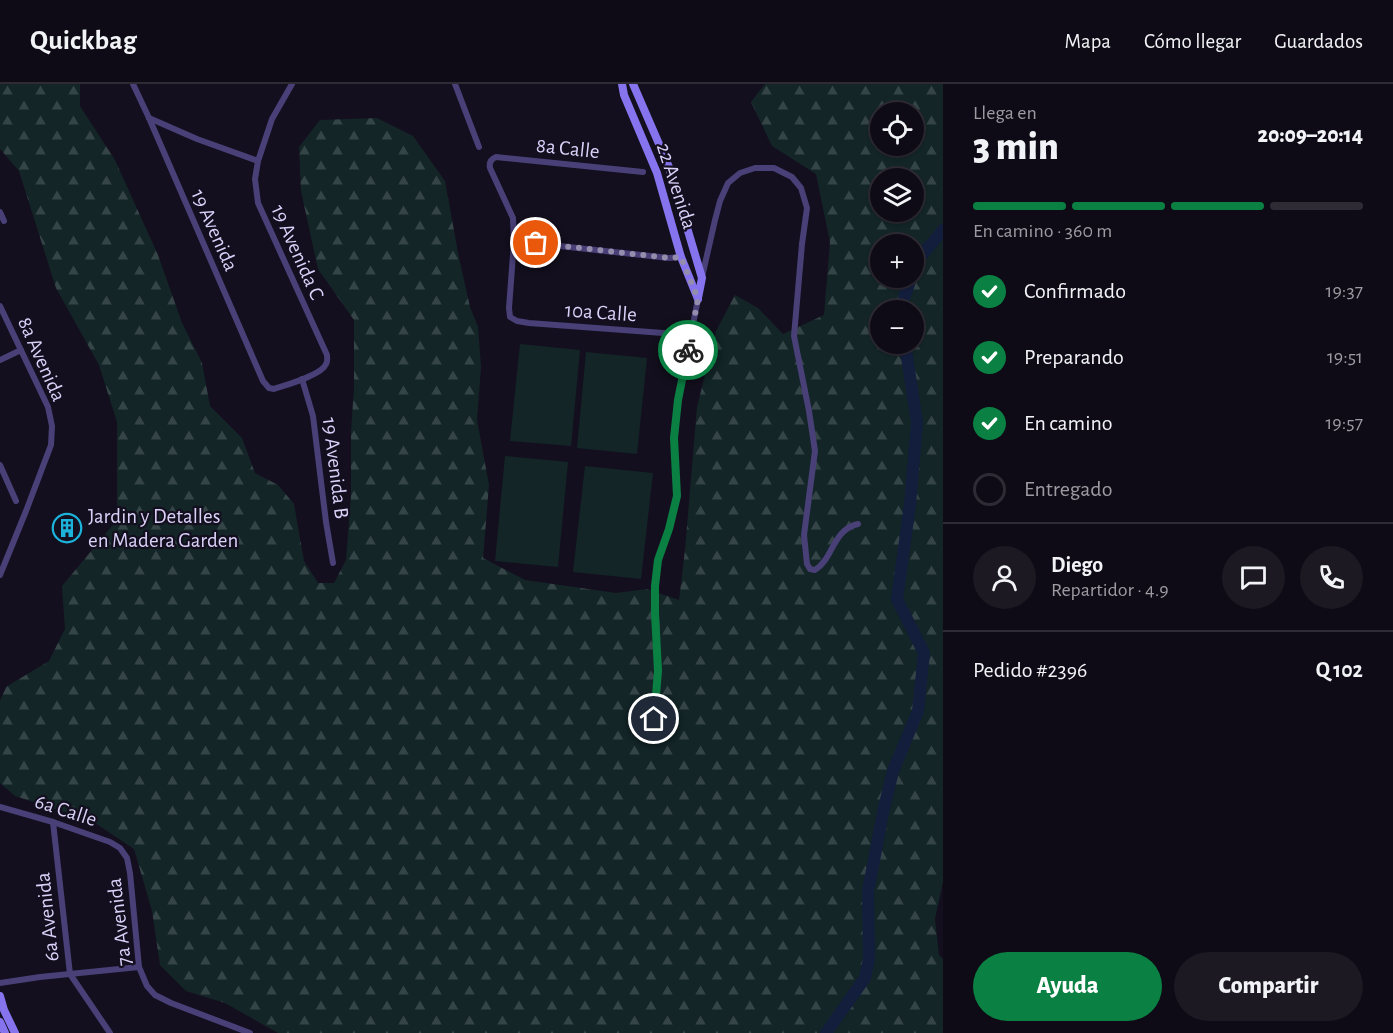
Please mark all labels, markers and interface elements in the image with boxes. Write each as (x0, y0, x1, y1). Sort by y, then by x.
text: Quickbag (30, 27, 137, 55)
text: Mapa (1065, 31, 1111, 52)
text: Cómo llegar (1144, 31, 1241, 52)
text: Guardados (1274, 31, 1363, 52)
map controls (870, 102, 924, 354)
button: locate (870, 102, 924, 156)
text: Llega en (973, 103, 1037, 123)
text: 20:09–20:14 (1258, 124, 1363, 146)
text: 3 min (973, 128, 1059, 167)
street label: 8a Calle (535, 135, 601, 162)
street label: 22 Avenida (653, 141, 700, 232)
button: layers (870, 168, 924, 222)
street label: 19 Avenida (187, 186, 242, 275)
street label: 19 Avenida C (267, 202, 328, 303)
pin (510, 217, 561, 268)
text: En camino · 360 m (973, 221, 1112, 241)
icon: bag (519, 226, 552, 259)
button: + (870, 234, 924, 288)
icon: check (973, 275, 1006, 308)
text: Confirmado (1024, 280, 1126, 302)
text: 19:37 (1326, 281, 1363, 301)
street label: 10a Calle (564, 300, 638, 325)
button: − (870, 300, 924, 354)
street label: 8a Avenida (14, 314, 69, 405)
courier (658, 320, 718, 380)
icon: bike (672, 334, 705, 367)
icon: check (973, 341, 1006, 374)
text: Preparando (1024, 346, 1124, 368)
text: 19:51 (1327, 347, 1363, 367)
icon: check (973, 407, 1006, 440)
text: En camino (1024, 412, 1113, 434)
text: 19:57 (1325, 413, 1363, 433)
street label: 19 Avenida B (319, 416, 352, 520)
text: Entregado (1024, 478, 1113, 500)
place label: Jardin y Detalles en Madera Garden (88, 506, 238, 551)
building icon: Jardin y Detalles en Madera Garden (51, 512, 83, 544)
button: person (973, 546, 1036, 609)
button: chat (1222, 546, 1285, 609)
button: phone (1300, 546, 1363, 609)
text: Diego (1051, 554, 1103, 576)
text: Repartidor · 4.9 (1051, 580, 1169, 600)
text: Pedido #2396 (973, 659, 1087, 681)
text: Q 102 (1316, 659, 1363, 681)
pin (628, 693, 679, 744)
icon: home (637, 702, 670, 735)
street label: 6a Calle (32, 791, 99, 830)
street label: 6a Avenida (32, 871, 63, 963)
street label: 7a Avenida (104, 876, 135, 967)
button: Ayuda (973, 952, 1162, 1021)
button: Compartir (1174, 952, 1363, 1021)

